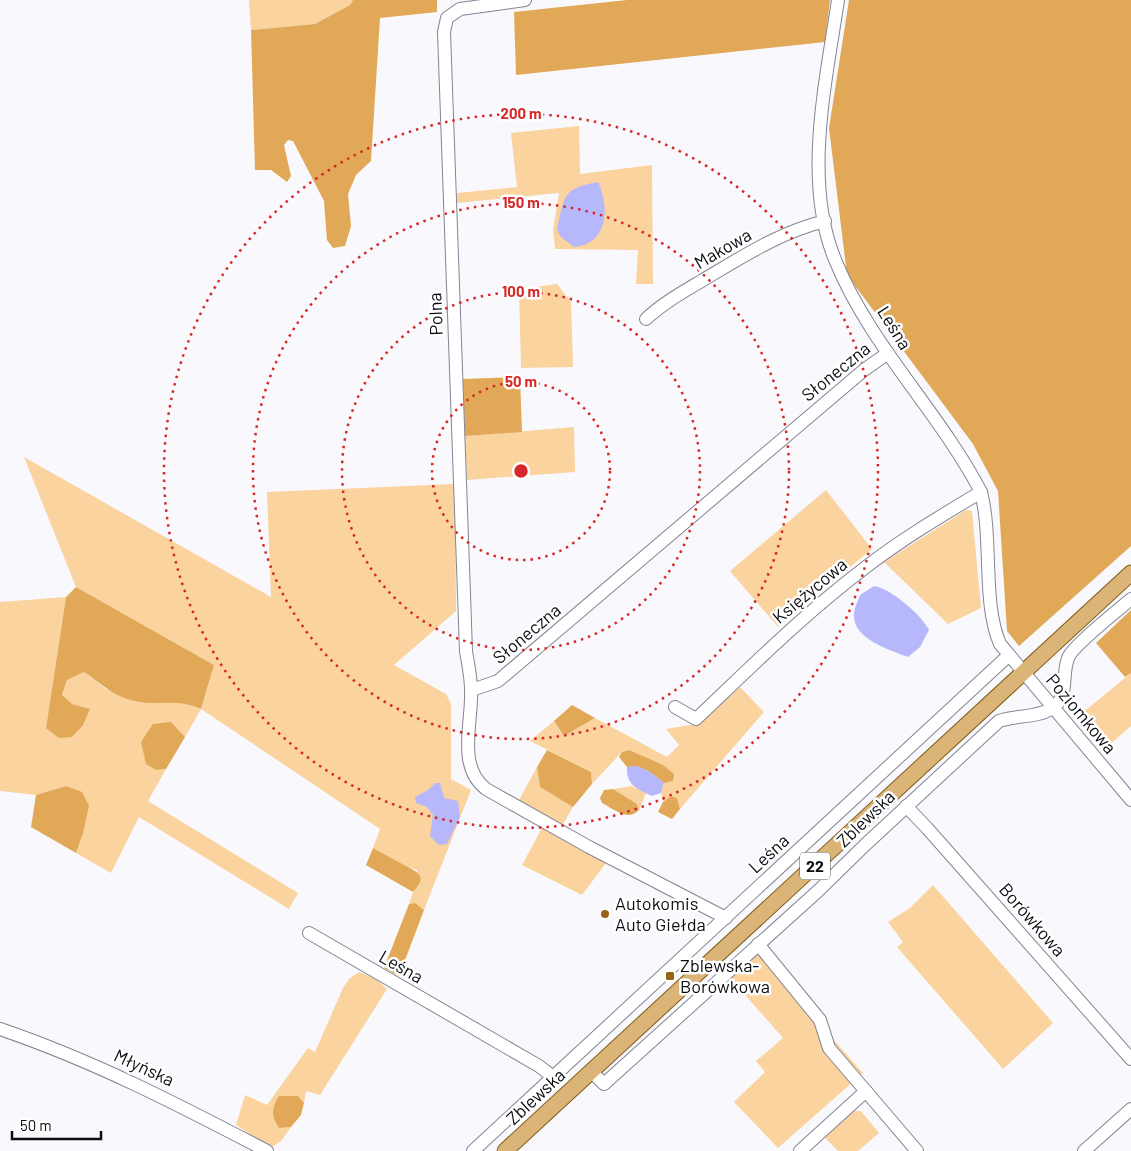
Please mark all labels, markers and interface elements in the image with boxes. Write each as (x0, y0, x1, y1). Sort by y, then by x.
text: 200 m (500, 104, 542, 122)
text: 150 m (502, 193, 540, 211)
street label: Makowa (690, 223, 755, 273)
text: 100 m (502, 282, 540, 300)
street label: Polna (423, 292, 447, 336)
street label: Leśna (873, 302, 917, 353)
street label: Słoneczna (797, 337, 874, 406)
text: 50 m (505, 372, 537, 390)
centre of rings (512, 462, 530, 480)
street label: Księżycowa (768, 553, 851, 628)
street label: Słoneczna (488, 598, 565, 668)
street label: Poziomkowa (1042, 669, 1122, 758)
street label: Zblewska (832, 785, 899, 851)
street label: Leśna (744, 829, 793, 877)
road number: 22 (800, 852, 830, 879)
street label: Borówkowa (995, 878, 1071, 960)
place label: Autokomis Auto Giełda (615, 892, 706, 935)
marker: Autokomis Auto Giełda (599, 908, 611, 920)
street label: Leśna (376, 945, 427, 987)
place label: Zblewska- Borówkowa (680, 954, 770, 997)
marker: Zblewska- Borówkowa (664, 970, 676, 982)
street label: Młyńska (111, 1044, 178, 1091)
street label: Zblewska (501, 1064, 569, 1129)
scale bar (12, 1108, 101, 1140)
text: 50 m (20, 1116, 52, 1134)

